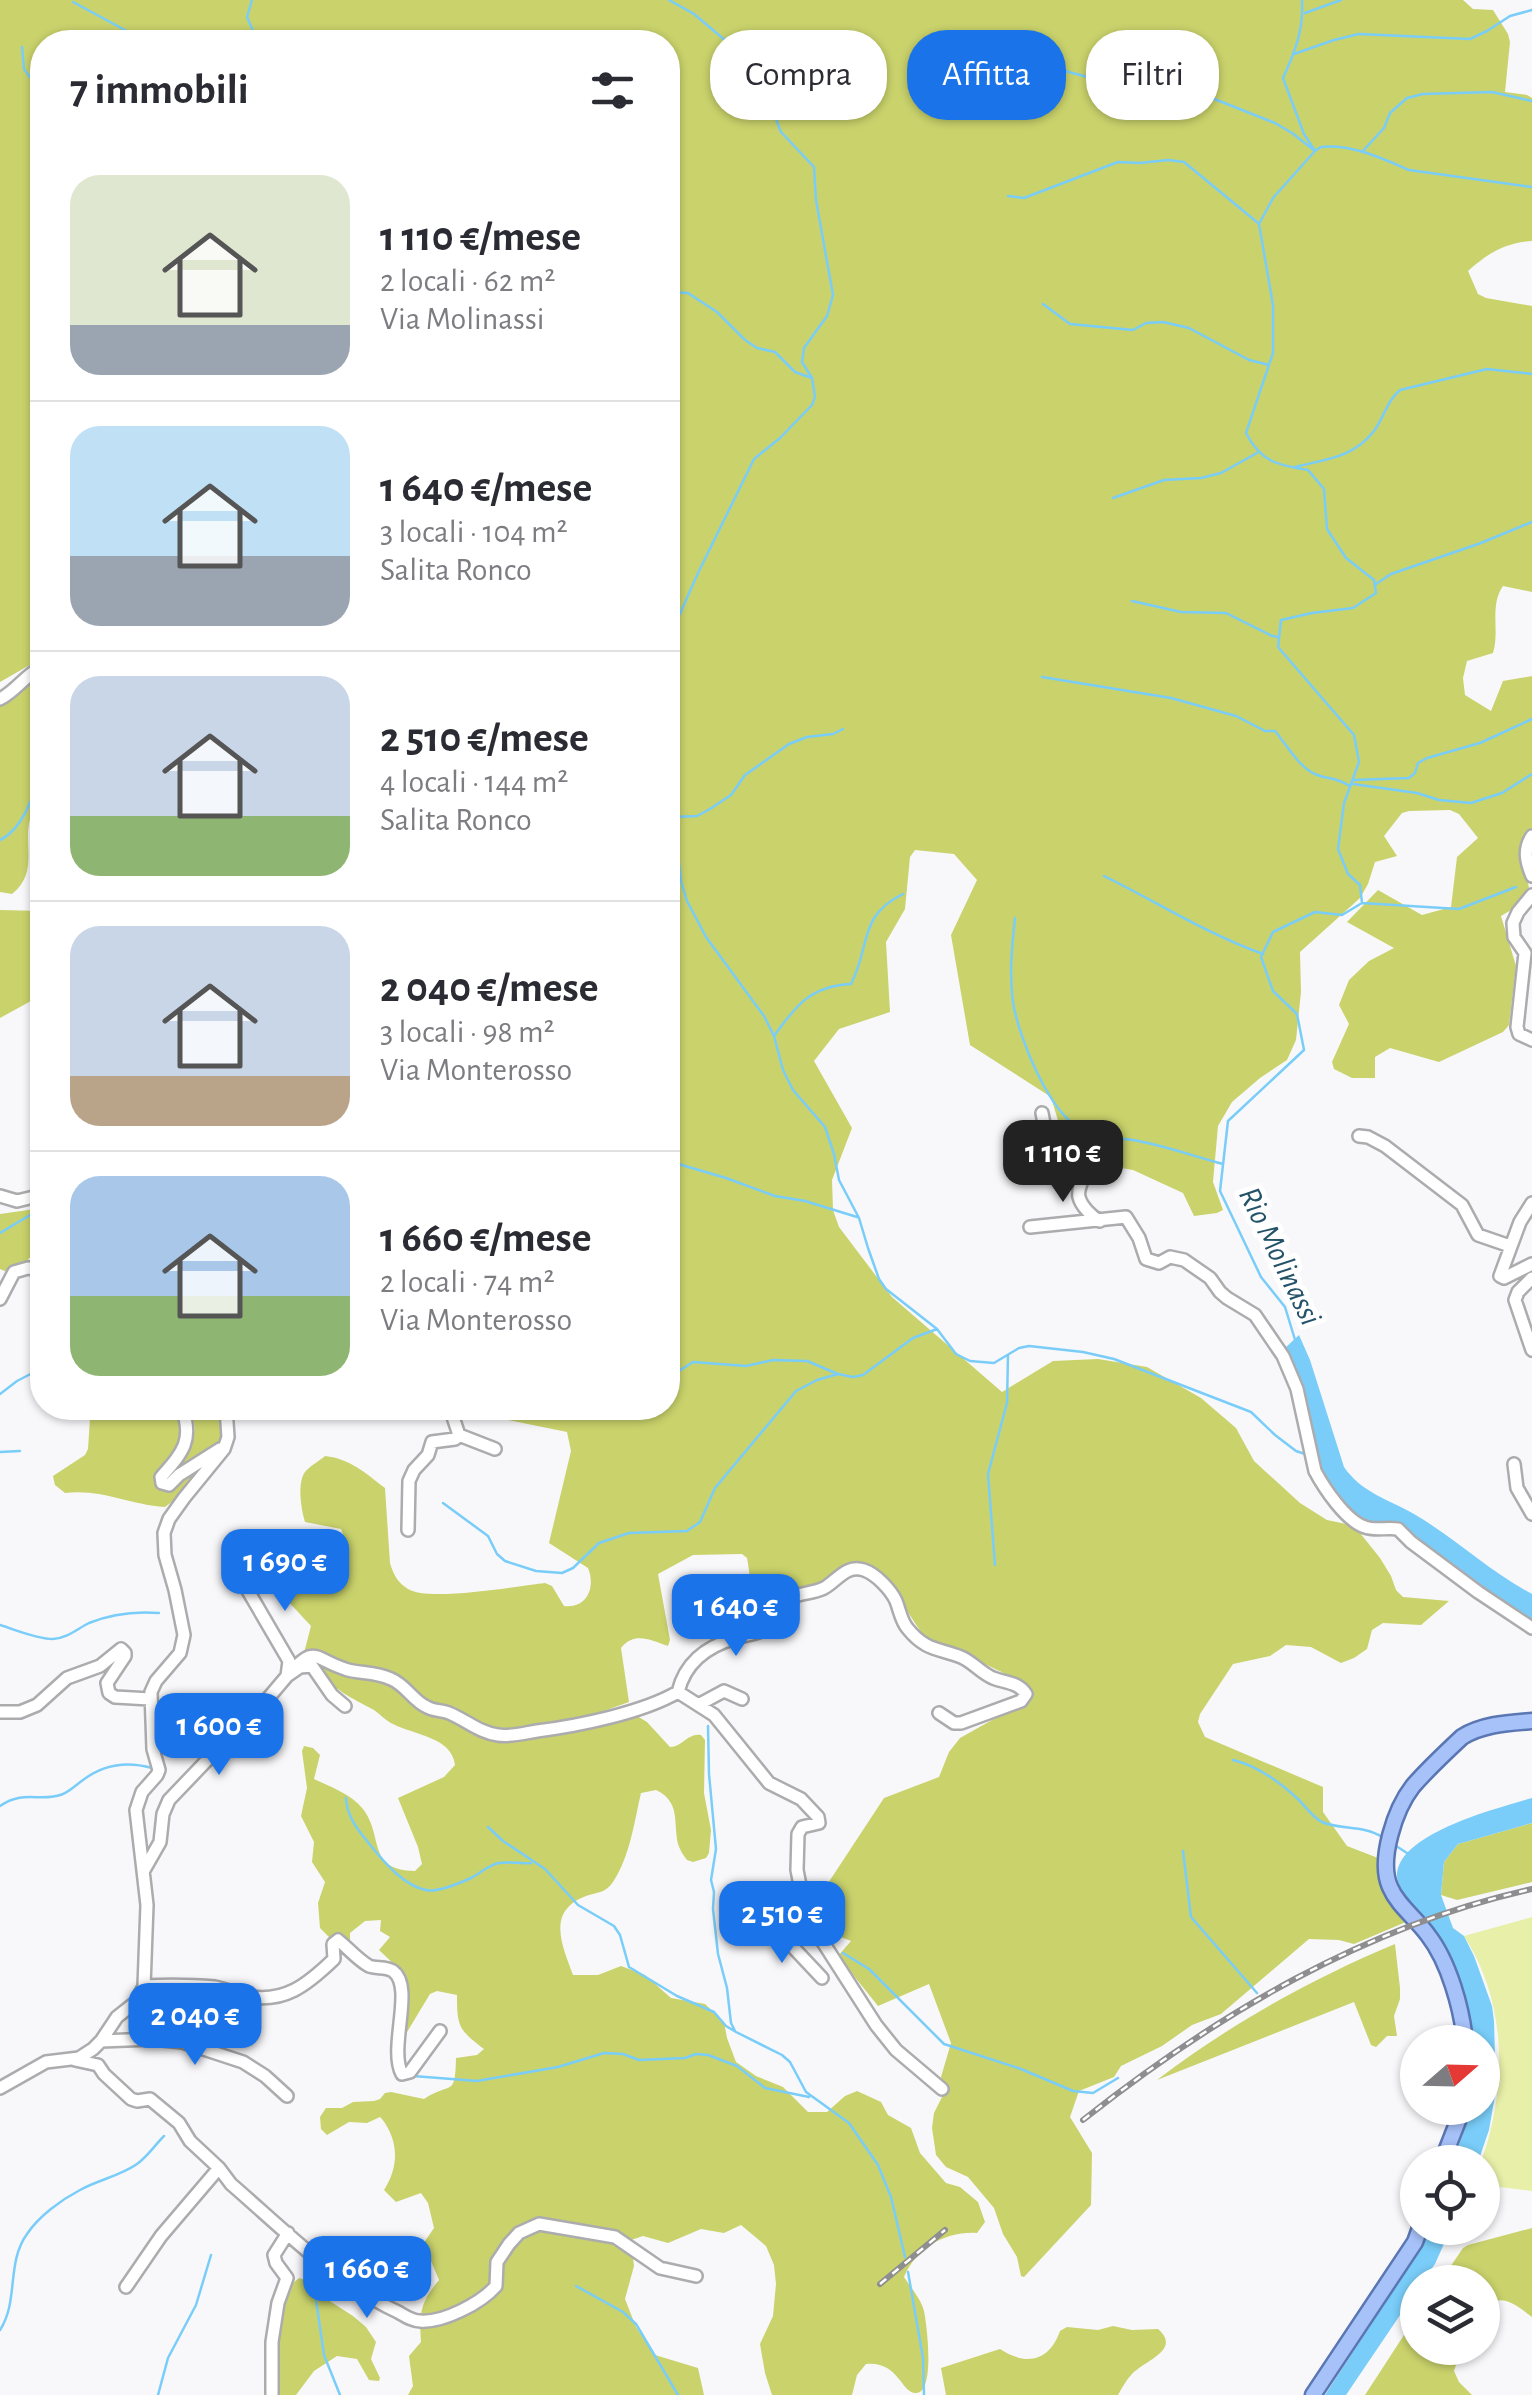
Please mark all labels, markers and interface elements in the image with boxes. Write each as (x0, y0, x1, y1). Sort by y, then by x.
chip: Compra (710, 30, 887, 120)
chip: Affitta (907, 30, 1066, 120)
chip: Filtri (1086, 30, 1219, 120)
icon: filters (585, 63, 640, 118)
text: 7 immobili (70, 69, 249, 111)
icon: home (150, 215, 270, 335)
text: 1 110 €/mese (380, 216, 581, 258)
text: 2 locali · 62 m² (380, 265, 555, 297)
text: Via Molinassi (380, 303, 545, 335)
icon: home (150, 466, 270, 586)
text: 1 640 €/mese (380, 467, 592, 509)
text: 3 locali · 104 m² (380, 516, 568, 548)
text: Salita Ronco (380, 554, 532, 586)
icon: home (150, 716, 270, 836)
text: 2 510 €/mese (380, 717, 589, 759)
text: 4 locali · 144 m² (380, 766, 568, 798)
text: Salita Ronco (380, 804, 532, 836)
icon: home (150, 966, 270, 1086)
text: 2 040 €/mese (380, 967, 599, 1009)
text: 3 locali · 98 m² (380, 1016, 555, 1048)
text: Via Monterosso (380, 1054, 572, 1086)
pin: 1 110 € (971, 1120, 1155, 1205)
text: 1 110 € (1025, 1136, 1101, 1168)
water label: Rio Molinassi (1233, 1182, 1327, 1330)
icon: home (150, 1216, 270, 1336)
text: 1 660 €/mese (380, 1217, 591, 1259)
text: 2 locali · 74 m² (380, 1266, 555, 1298)
text: Via Monterosso (380, 1304, 572, 1336)
pin: 1 690 € (193, 1529, 377, 1614)
text: 1 690 € (243, 1545, 327, 1577)
pin: 1 640 € (644, 1574, 828, 1659)
text: 1 640 € (694, 1590, 778, 1622)
pin: 1 600 € (127, 1693, 311, 1778)
text: 1 600 € (177, 1709, 261, 1741)
pin: 2 510 € (690, 1881, 874, 1966)
text: 2 510 € (741, 1897, 823, 1929)
pin: 2 040 € (103, 1983, 287, 2068)
text: 2 040 € (150, 1999, 240, 2031)
north arrow (1400, 2025, 1500, 2125)
map controls (1400, 2025, 1500, 2365)
button: locate (1400, 2145, 1500, 2245)
pin: 1 660 € (275, 2236, 459, 2321)
text: 1 660 € (325, 2252, 409, 2284)
button: layers (1400, 2265, 1500, 2365)

